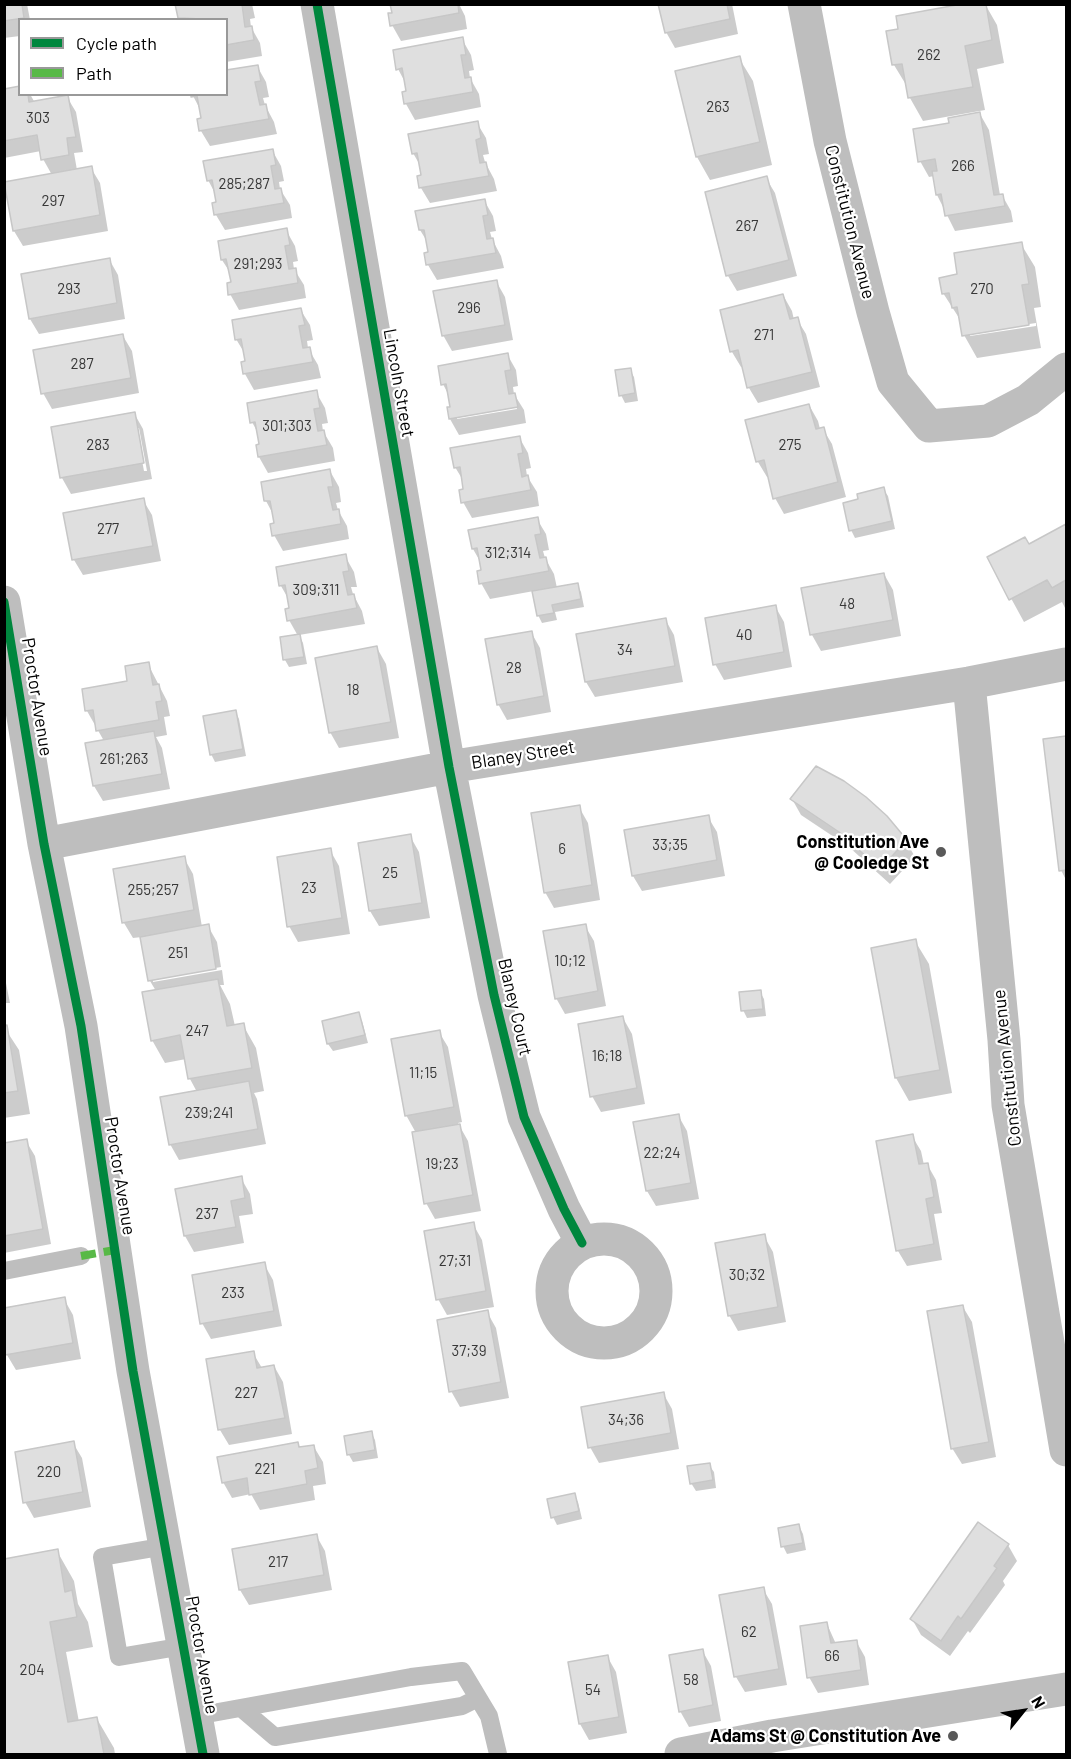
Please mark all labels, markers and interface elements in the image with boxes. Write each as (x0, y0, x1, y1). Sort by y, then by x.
legend (18, 18, 228, 96)
text: Cycle path (76, 32, 157, 54)
house number: 262 (917, 46, 941, 64)
text: Path (76, 62, 112, 84)
house number: 263 (706, 98, 730, 116)
house number: 303 (26, 109, 50, 127)
street label: Constitution Avenue (820, 143, 880, 301)
house number: 266 (951, 157, 975, 175)
house number: 285;287 (218, 175, 270, 193)
house number: 297 (42, 192, 64, 210)
house number: 267 (736, 217, 758, 235)
house number: 291;293 (233, 255, 283, 273)
house number: 293 (57, 280, 81, 298)
house number: 270 (970, 280, 994, 298)
house number: 296 (457, 299, 481, 317)
house number: 271 (754, 326, 774, 344)
street label: Lincoln Street (379, 327, 419, 439)
house number: 287 (71, 355, 93, 373)
house number: 301;303 (262, 417, 312, 435)
house number: 283 (86, 436, 110, 454)
house number: 275 (779, 436, 801, 454)
house number: 277 (97, 520, 119, 538)
house number: 312;314 (485, 544, 531, 562)
house number: 309;311 (293, 581, 339, 599)
house number: 48 (839, 595, 855, 613)
house number: 40 (736, 626, 752, 644)
street label: Proctor Avenue (17, 636, 57, 758)
house number: 34 (617, 641, 633, 659)
house number: 28 (506, 659, 522, 677)
house number: 18 (346, 681, 360, 699)
street label: Blaney Street (470, 736, 576, 774)
house number: 261;263 (100, 750, 148, 768)
place label: Constitution Ave @ Cooledge St (796, 831, 929, 874)
house number: 33;35 (652, 836, 688, 854)
house number: 6 (558, 840, 566, 858)
marker: Constitution Ave @ Cooledge St (934, 845, 948, 859)
house number: 25 (382, 864, 398, 882)
house number: 23 (301, 879, 317, 897)
house number: 255;257 (128, 881, 178, 899)
house number: 251 (168, 944, 188, 962)
house number: 10;12 (554, 952, 586, 970)
street label: Blaney Court (493, 956, 537, 1058)
street label: Constitution Avenue (988, 988, 1026, 1148)
house number: 247 (186, 1022, 208, 1040)
house number: 16;18 (592, 1047, 622, 1065)
house number: 11;15 (409, 1064, 437, 1082)
house number: 239;241 (185, 1104, 233, 1122)
street label: Proctor Avenue (100, 1115, 140, 1237)
house number: 22;24 (643, 1144, 681, 1162)
house number: 19;23 (425, 1155, 459, 1173)
house number: 237 (196, 1205, 218, 1223)
house number: 27;31 (439, 1252, 471, 1270)
house number: 30;32 (729, 1266, 765, 1284)
house number: 233 (221, 1284, 245, 1302)
house number: 37;39 (451, 1342, 487, 1360)
house number: 227 (234, 1384, 258, 1402)
house number: 34;36 (608, 1411, 644, 1429)
house number: 221 (254, 1460, 276, 1478)
house number: 220 (37, 1463, 61, 1481)
house number: 217 (268, 1553, 288, 1571)
street label: Proctor Avenue (181, 1594, 223, 1716)
house number: 62 (741, 1623, 757, 1641)
house number: 66 (824, 1647, 840, 1665)
house number: 204 (20, 1661, 44, 1679)
house number: 58 (683, 1671, 699, 1689)
house number: 54 (585, 1681, 601, 1699)
north arrow (993, 1681, 1053, 1741)
text: N (1028, 1692, 1050, 1711)
place label: Adams St @ Constitution Ave (710, 1725, 941, 1747)
marker: Adams St @ Constitution Ave (946, 1729, 960, 1743)

